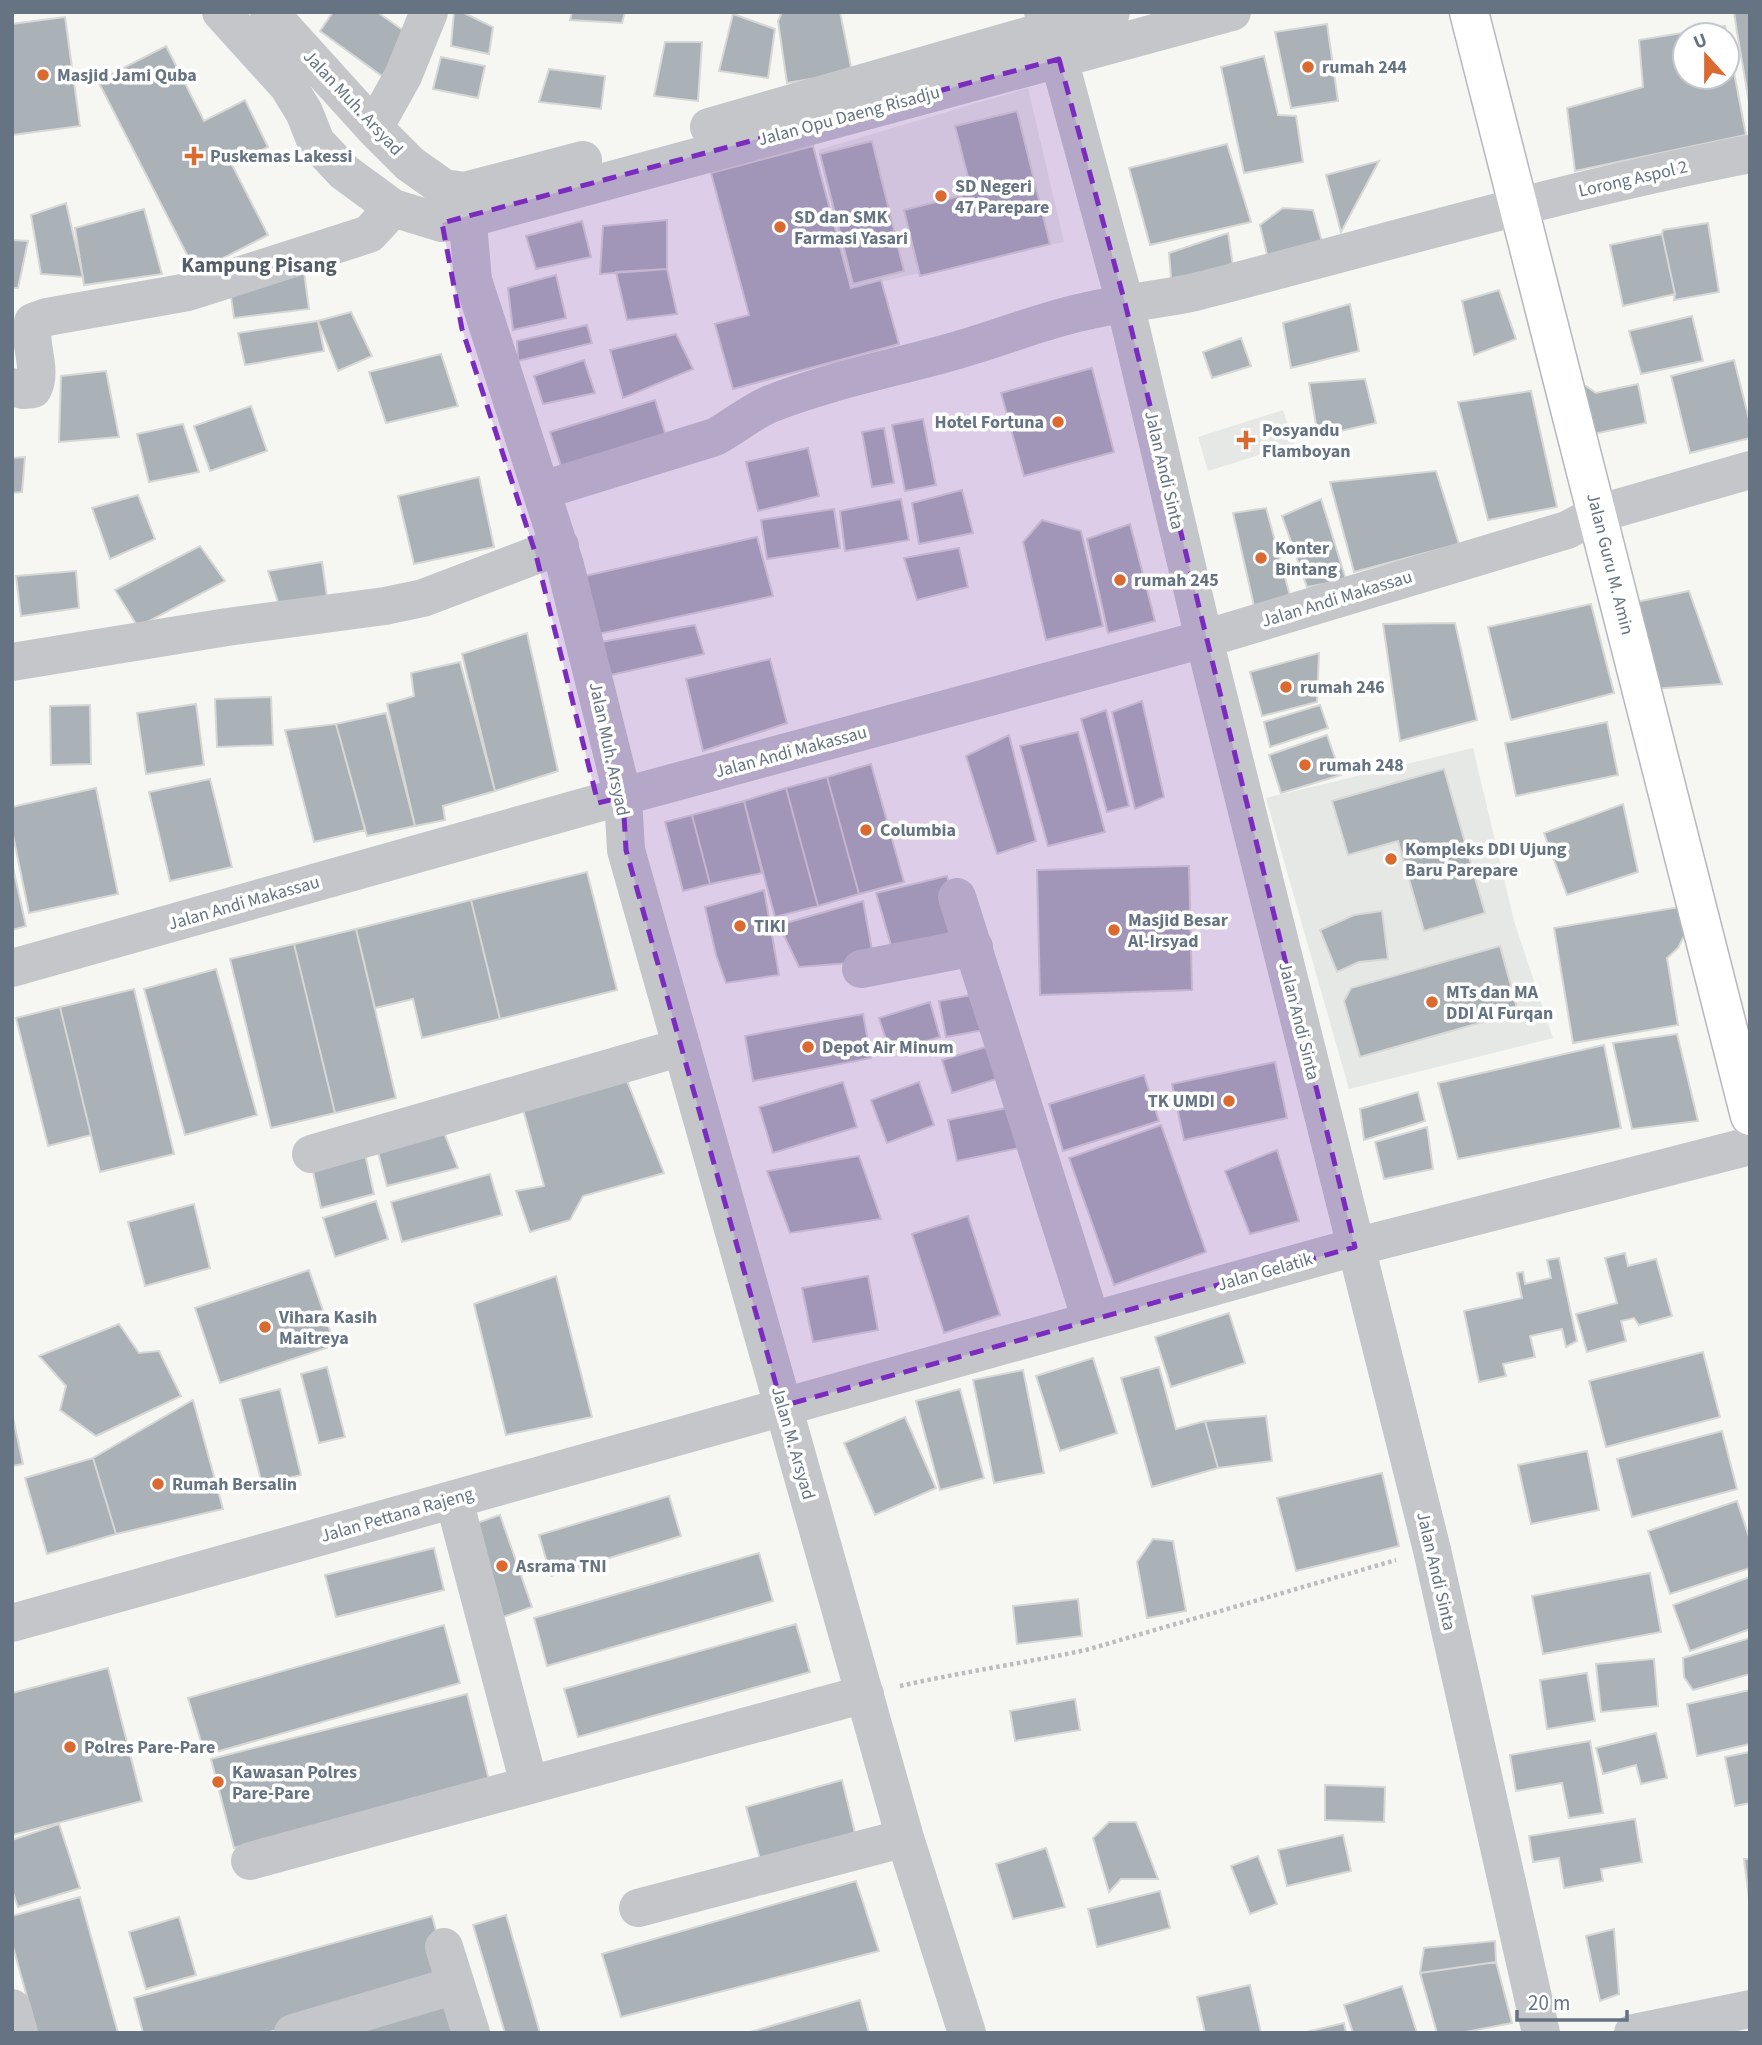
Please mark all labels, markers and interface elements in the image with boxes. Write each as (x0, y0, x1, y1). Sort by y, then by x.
north arrow (1671, 21, 1741, 91)
text: U (1690, 27, 1711, 56)
street label: Jalan Muh. Arsyad (297, 45, 409, 161)
place label: rumah 244 (1322, 55, 1407, 80)
marker: rumah 244 (1300, 59, 1316, 75)
place label: Masjid Jami Quba (57, 63, 197, 88)
marker: Masjid Jami Quba (35, 67, 51, 83)
street label: Jalan Opu Daeng Risadju (755, 80, 943, 152)
place label: Puskemas Lakessi (210, 144, 353, 169)
marker: Puskemas Lakessi (184, 146, 204, 166)
street label: Lorong Aspol 2 (1576, 154, 1690, 204)
place label: SD Negeri 47 Parepare (955, 174, 1049, 220)
marker: SD Negeri 47 Parepare (933, 188, 949, 204)
place label: SD dan SMK Farmasi Yasari (794, 205, 908, 251)
marker: SD dan SMK Farmasi Yasari (772, 219, 788, 235)
district label: Kampung Pisang (181, 250, 337, 280)
street label: Jalan Andi Sinta (1138, 408, 1190, 532)
place label: Hotel Fortuna (935, 410, 1044, 435)
marker: Hotel Fortuna (1050, 414, 1066, 430)
place label: Posyandu Flamboyan (1262, 418, 1350, 464)
marker: Posyandu Flamboyan (1236, 430, 1256, 450)
street label: Jalan Guru M. Amin (1580, 490, 1640, 638)
place label: Konter Bintang (1275, 536, 1337, 582)
marker: Konter Bintang (1253, 550, 1269, 566)
street label: Jalan Andi Makassau (1259, 564, 1415, 634)
place label: rumah 245 (1134, 568, 1219, 593)
marker: rumah 245 (1112, 572, 1128, 588)
place label: rumah 246 (1300, 675, 1385, 700)
marker: rumah 246 (1278, 679, 1294, 695)
street label: Jalan Muh. Arsyad (583, 680, 635, 818)
street label: Jalan Andi Makassau (712, 720, 870, 784)
place label: rumah 248 (1319, 753, 1404, 778)
marker: rumah 248 (1297, 757, 1313, 773)
place label: Columbia (880, 818, 956, 843)
marker: Columbia (858, 822, 874, 838)
place label: Kompleks DDI Ujung Baru Parepare (1405, 837, 1567, 883)
marker: Kompleks DDI Ujung Baru Parepare (1383, 851, 1399, 867)
street label: Jalan Andi Makassau (165, 869, 323, 937)
place label: Masjid Besar Al-Irsyad (1127, 908, 1229, 954)
place label: TIKI (754, 914, 786, 939)
marker: TIKI (732, 918, 748, 934)
marker: Masjid Besar Al-Irsyad (1106, 922, 1122, 938)
street label: Jalan Andi Sinta (1272, 959, 1326, 1083)
place label: MTs dan MA DDI Al Furqan (1446, 980, 1553, 1026)
marker: MTs dan MA DDI Al Furqan (1424, 994, 1440, 1010)
place label: Depot Air Minum (822, 1035, 954, 1060)
marker: Depot Air Minum (800, 1039, 816, 1055)
place label: TK UMDI (1148, 1089, 1215, 1114)
marker: TK UMDI (1221, 1093, 1237, 1109)
street label: Jalan Gelatik (1215, 1247, 1315, 1297)
place label: Vihara Kasih Maitreya (278, 1305, 377, 1351)
marker: Vihara Kasih Maitreya (257, 1319, 273, 1335)
street label: Jalan M. Arsyad (765, 1384, 821, 1502)
place label: Rumah Bersalin (172, 1472, 297, 1497)
marker: Rumah Bersalin (150, 1476, 166, 1492)
street label: Jalan Pettana Rajeng (318, 1481, 476, 1549)
street label: Jalan Andi Sinta (1410, 1509, 1462, 1633)
place label: Asrama TNI (515, 1554, 607, 1579)
marker: Asrama TNI (494, 1558, 510, 1574)
place label: Polres Pare-Pare (84, 1735, 215, 1760)
marker: Polres Pare-Pare (62, 1739, 78, 1755)
place label: Kawasan Polres Pare-Pare (232, 1760, 357, 1806)
marker: Kawasan Polres Pare-Pare (210, 1774, 226, 1790)
scale bar (1517, 1979, 1627, 2023)
text: 20 m (1528, 1988, 1570, 2018)

